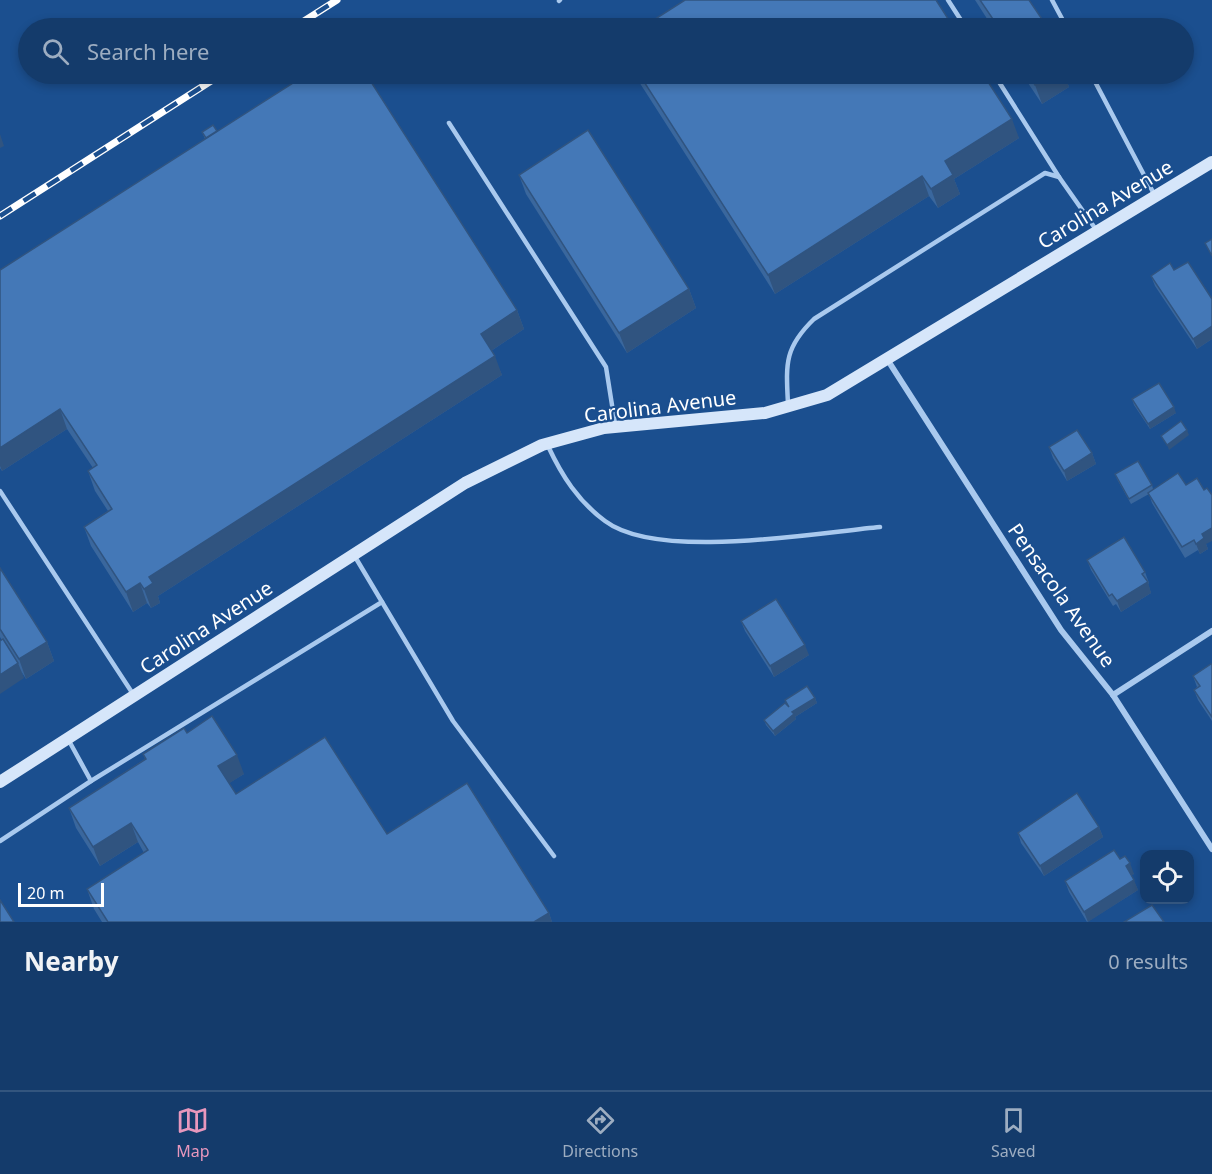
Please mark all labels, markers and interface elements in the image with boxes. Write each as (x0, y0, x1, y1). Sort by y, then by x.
search box (18, 18, 1194, 84)
icon: search (39, 35, 72, 68)
text: Search here (87, 36, 209, 66)
street label: Carolina Avenue (1032, 153, 1178, 255)
street label: Carolina Avenue (582, 383, 738, 429)
street label: Pensacola Avenue (1002, 518, 1122, 672)
street label: Carolina Avenue (134, 574, 278, 680)
map controls (1140, 850, 1194, 904)
button: locate (1140, 850, 1194, 904)
scale bar (18, 880, 104, 908)
text: 20 m (27, 882, 64, 904)
text: Nearby (24, 943, 119, 979)
text: 0 results (1108, 948, 1188, 975)
tab: Map (176, 1104, 210, 1162)
tab: Directions (562, 1104, 638, 1162)
tab: Saved (991, 1104, 1036, 1162)

